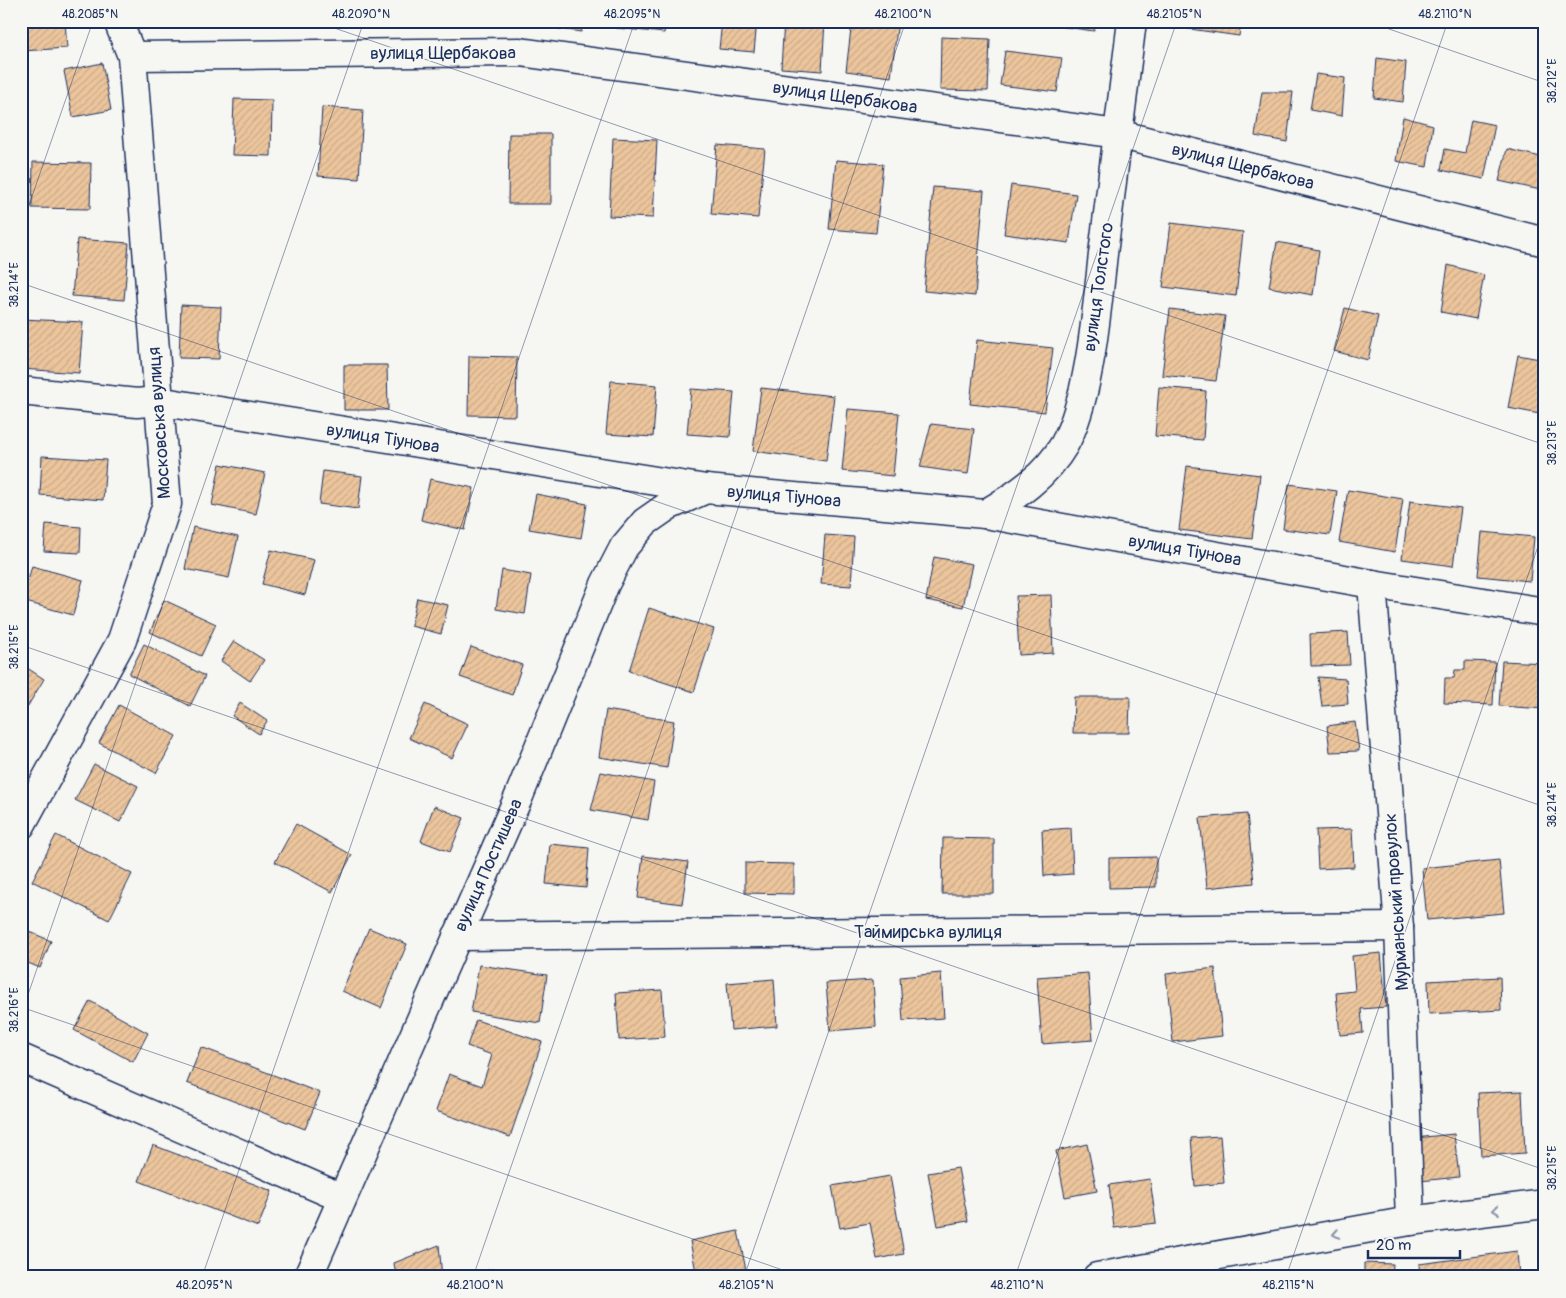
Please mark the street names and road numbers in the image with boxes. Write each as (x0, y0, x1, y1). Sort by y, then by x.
street label: вулиця Щербакова (370, 42, 516, 65)
street label: вулиця Щербакова (771, 76, 919, 119)
street label: вулиця Щербакова (1169, 138, 1316, 195)
street label: вулиця Толстого (1078, 221, 1119, 353)
street label: Московська вулиця (143, 346, 176, 500)
street label: вулиця Тіунова (325, 418, 441, 459)
street label: вулиця Тіунова (726, 480, 842, 513)
street label: вулиця Тіунова (1127, 529, 1243, 572)
street label: вулиця Постишева (449, 795, 528, 935)
street label: Мурманський провулок (1379, 812, 1414, 992)
street label: Таймирська вулиця (854, 921, 1002, 944)

